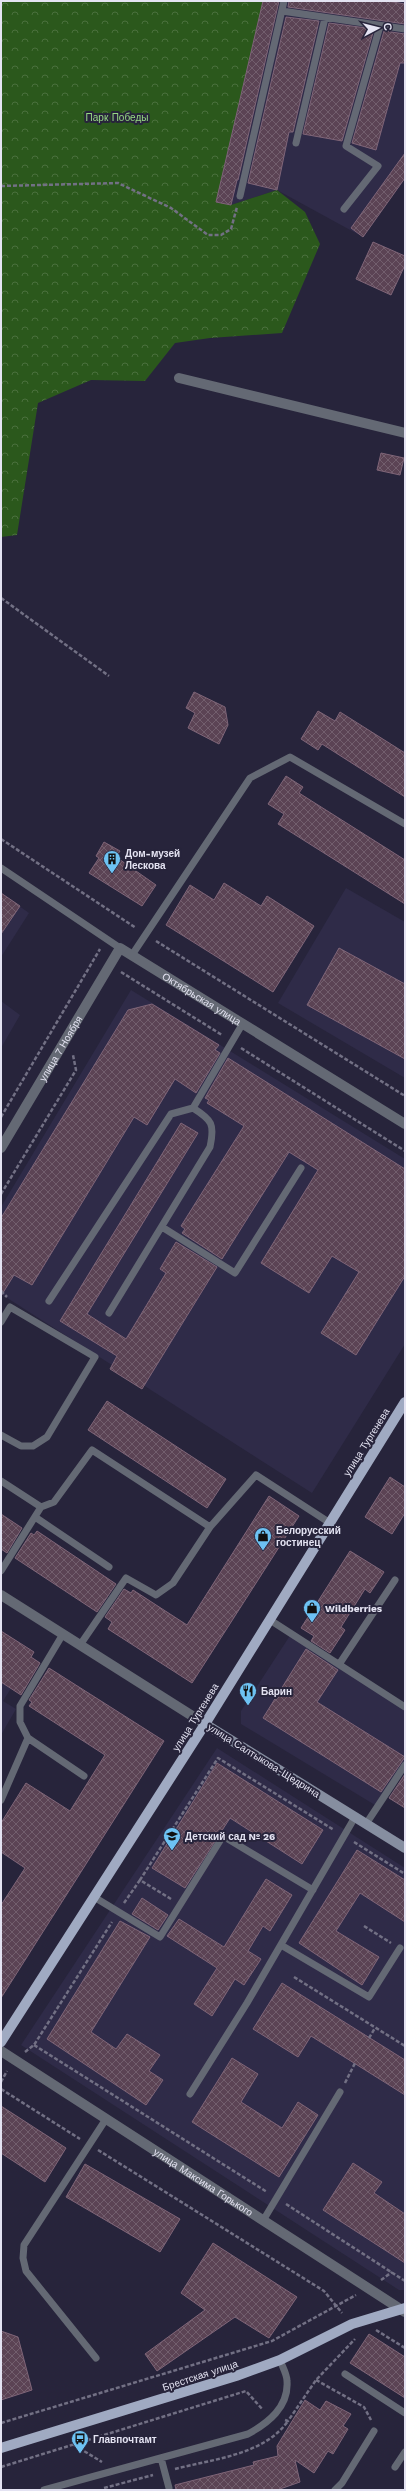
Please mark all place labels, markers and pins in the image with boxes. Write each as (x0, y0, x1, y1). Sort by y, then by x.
place label: Дом-музей Лескова (125, 848, 180, 871)
building icon: Дом-музей Лескова (102, 849, 122, 874)
place label: Белорусский гостинец (276, 1525, 341, 1548)
shop icon: Белорусский гостинец (253, 1526, 273, 1551)
shop icon: Wildberries (302, 1598, 322, 1623)
place label: Wildberries (325, 1603, 383, 1614)
restaurant icon: Барин (238, 1681, 258, 1706)
place label: Барин (261, 1686, 292, 1697)
school or university icon: Детский сад № 26 (162, 1826, 182, 1851)
place label: Детский сад № 26 (185, 1831, 275, 1842)
bus stop icon: Главпочтамт (70, 2429, 90, 2454)
place label: Главпочтамт (93, 2434, 157, 2445)

